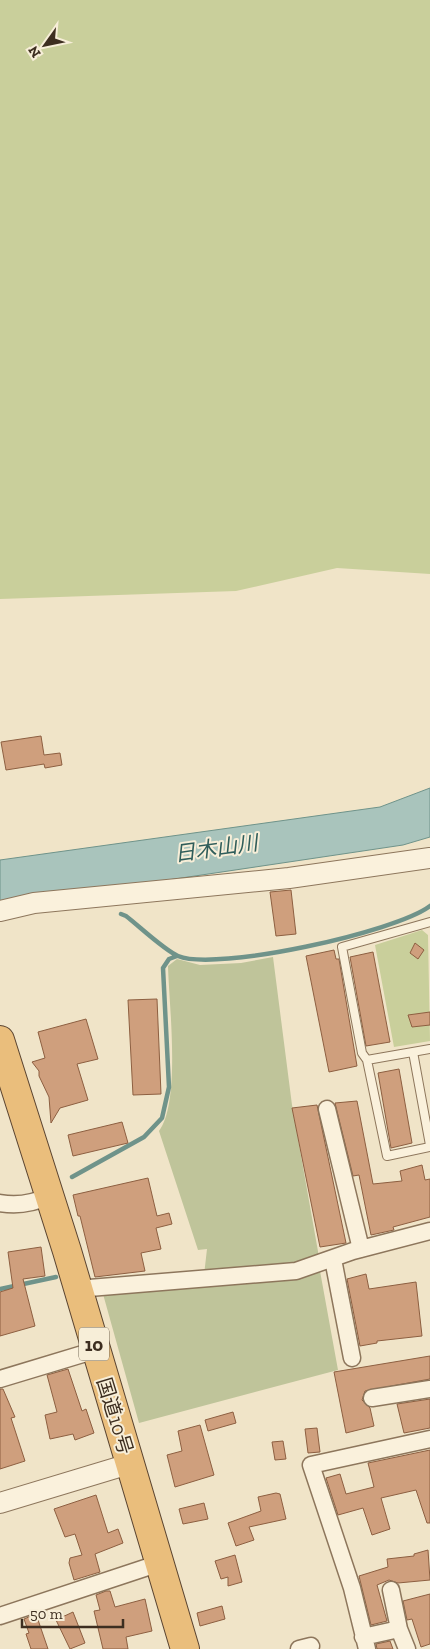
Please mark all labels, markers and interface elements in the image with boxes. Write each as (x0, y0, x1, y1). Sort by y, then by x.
north arrow (20, 20, 70, 70)
text: N (24, 42, 45, 61)
water label: 日木山川 (173, 829, 261, 866)
road number: 10 (79, 1328, 109, 1360)
street label: 国道10号 (92, 1375, 138, 1457)
scale bar (22, 1596, 124, 1628)
text: 50 m (30, 1605, 63, 1623)

